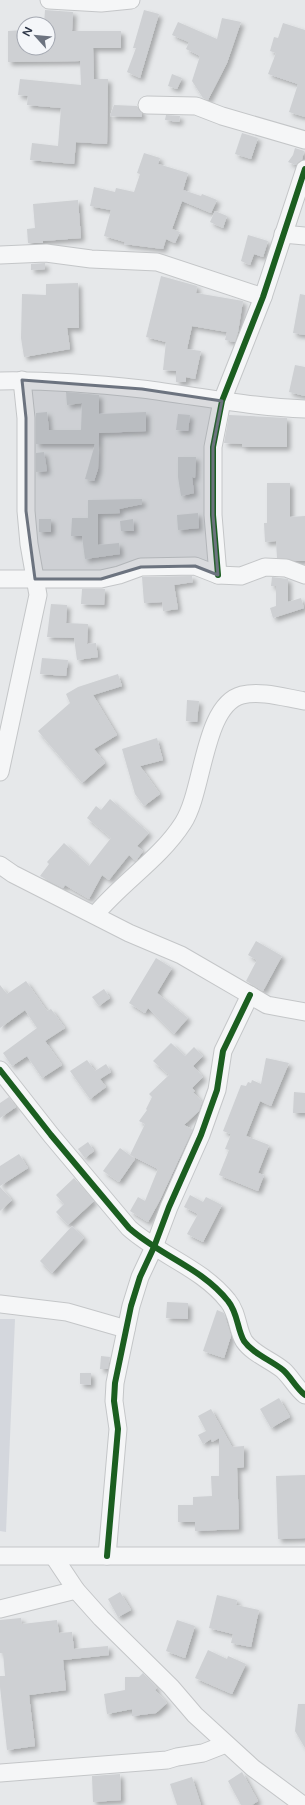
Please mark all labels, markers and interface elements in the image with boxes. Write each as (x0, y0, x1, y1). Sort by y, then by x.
north arrow (16, 16, 56, 56)
text: N (20, 25, 35, 39)

